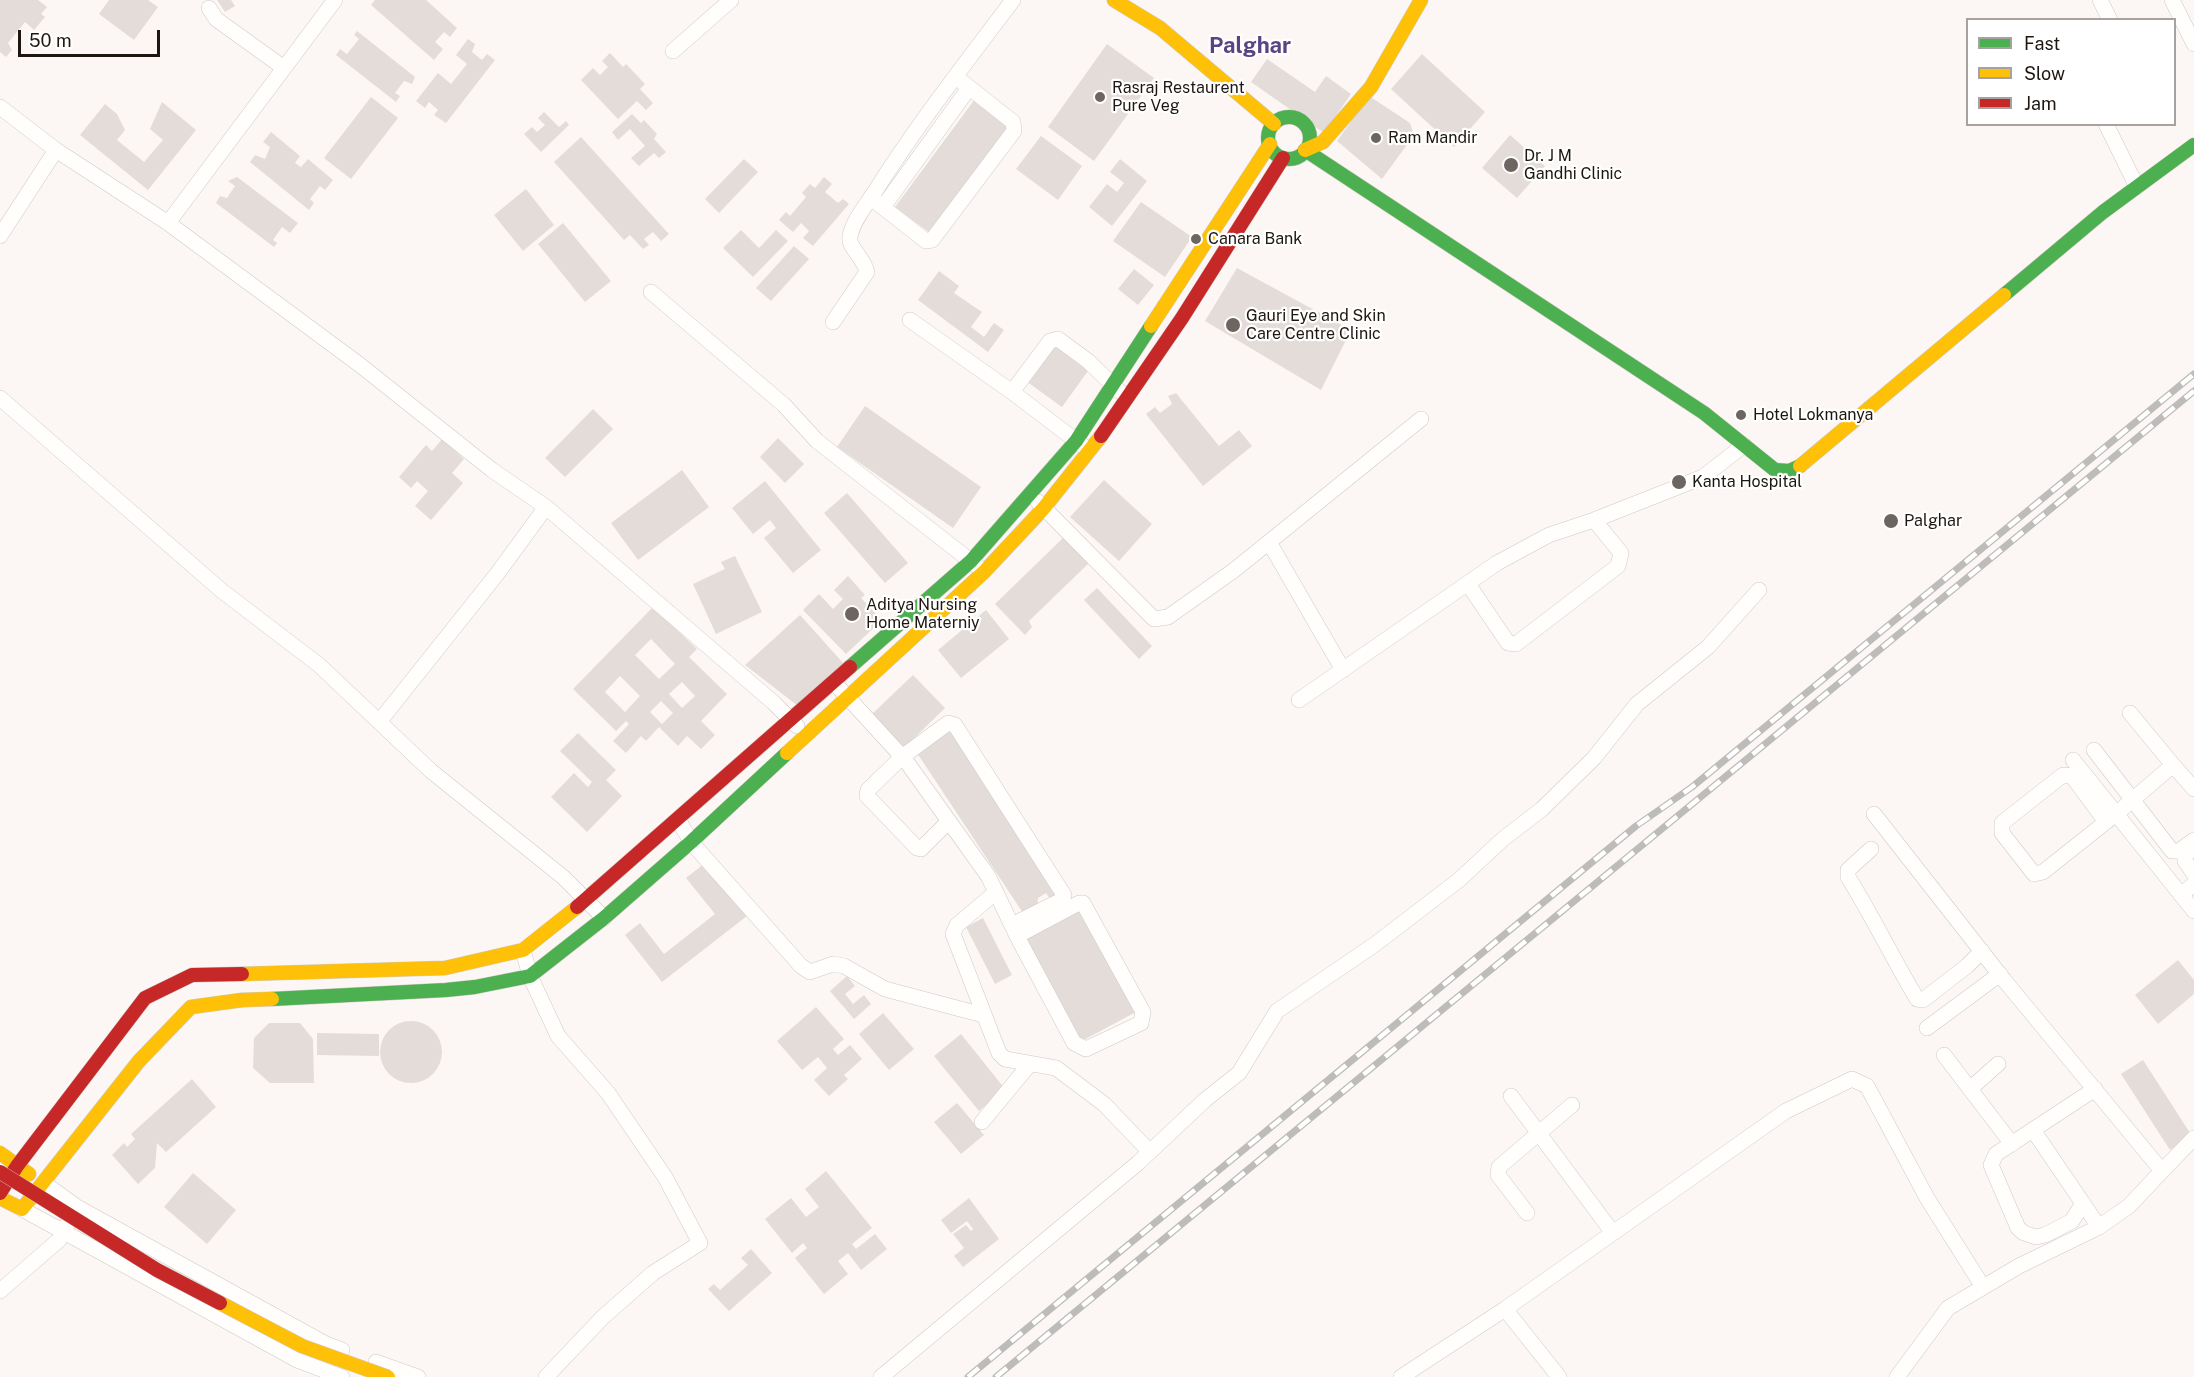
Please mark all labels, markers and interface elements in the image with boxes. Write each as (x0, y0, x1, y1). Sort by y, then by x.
scale bar (21, 18, 164, 56)
legend (1966, 18, 2176, 126)
text: 50 m (29, 30, 72, 51)
district label: Palghar (1209, 33, 1291, 59)
text: Fast (2024, 33, 2060, 54)
text: Slow (2024, 63, 2065, 84)
place label: Rasraj Restaurent Pure Veg (1112, 78, 1245, 116)
marker: Rasraj Restaurent Pure Veg (1093, 90, 1107, 104)
text: Jam (2024, 93, 2057, 114)
place label: Ram Mandir (1388, 128, 1477, 148)
marker: Ram Mandir (1369, 131, 1383, 145)
place label: Dr. J M Gandhi Clinic (1524, 146, 1622, 184)
marker: Dr. J M Gandhi Clinic (1502, 156, 1520, 174)
place label: Canara Bank (1208, 229, 1302, 249)
marker: Canara Bank (1189, 232, 1203, 246)
place label: Gauri Eye and Skin Care Centre Clinic (1246, 306, 1386, 344)
marker: Gauri Eye and Skin Care Centre Clinic (1224, 316, 1242, 334)
place label: Hotel Lokmanya (1753, 405, 1873, 425)
marker: Hotel Lokmanya (1734, 408, 1748, 422)
place label: Kanta Hospital (1692, 472, 1802, 492)
marker: Kanta Hospital (1670, 473, 1688, 491)
place label: Palghar (1904, 511, 1962, 531)
marker: Palghar (1882, 512, 1900, 530)
place label: Aditya Nursing Home Materniy (866, 595, 980, 633)
marker: Aditya Nursing Home Materniy (843, 605, 861, 623)

